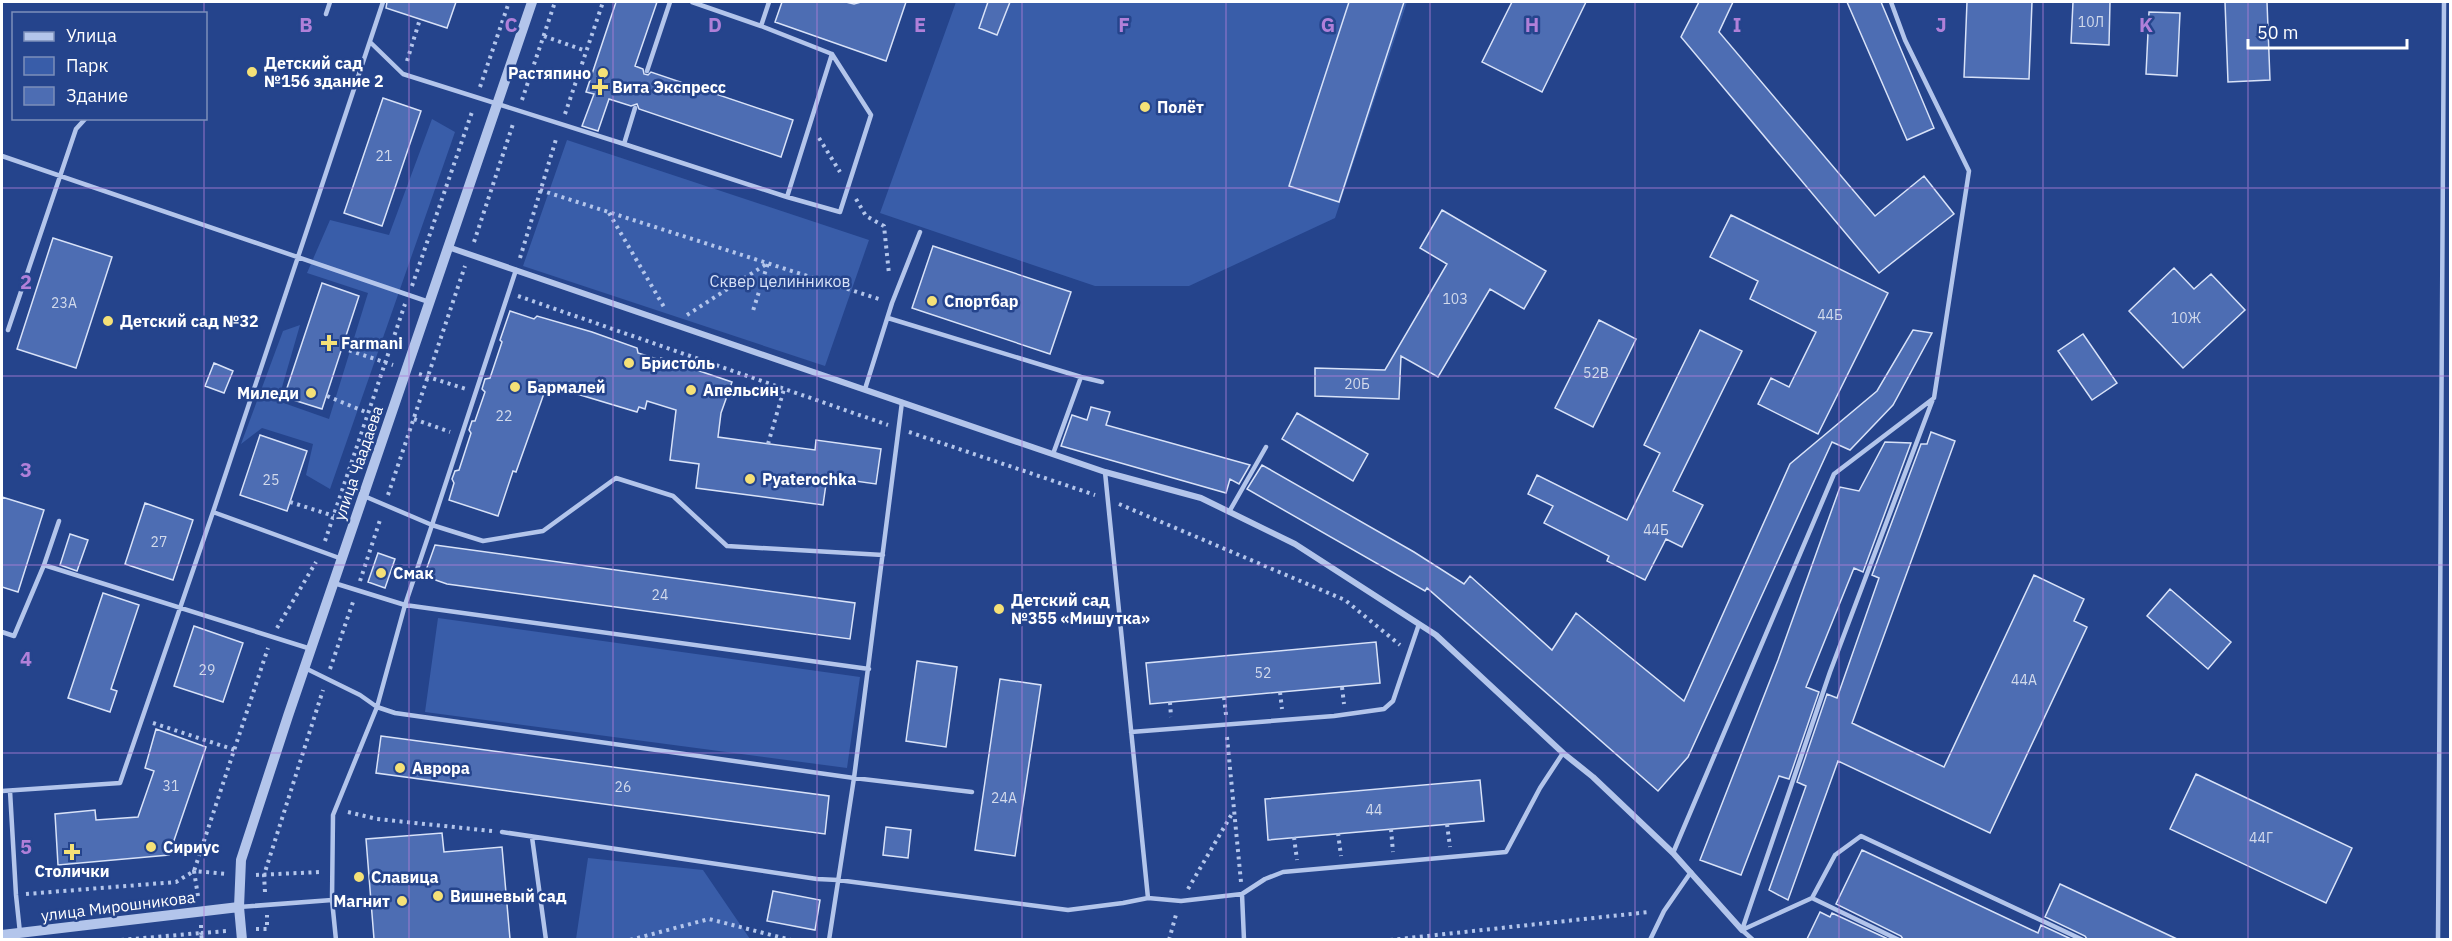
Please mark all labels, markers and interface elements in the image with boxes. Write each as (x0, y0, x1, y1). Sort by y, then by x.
text: B (299, 11, 313, 38)
text: C (504, 11, 518, 38)
text: D (708, 11, 722, 38)
text: E (914, 11, 926, 38)
text: F (1118, 11, 1130, 38)
text: G (1321, 11, 1335, 38)
text: H (1525, 11, 1539, 38)
text: I (1733, 11, 1741, 38)
text: J (1935, 11, 1947, 38)
text: K (2139, 11, 2153, 38)
legend (12, 12, 207, 120)
scale bar (2248, 12, 2407, 50)
house number: 10Л (2078, 13, 2104, 31)
text: 50 m (2257, 21, 2299, 44)
text: Улица (66, 24, 117, 47)
place label: Детский сад №156 здание 2 (264, 53, 384, 91)
text: Парк (66, 54, 109, 77)
place label: Растяпино (508, 63, 591, 83)
marker: Детский сад №156 здание 2 (245, 65, 259, 79)
marker: Растяпино (596, 66, 610, 80)
place label: Вита Экспресс (612, 77, 726, 97)
marker: Вита Экспресс (593, 80, 607, 94)
text: Здание (66, 84, 128, 107)
place label: Полёт (1157, 97, 1204, 117)
marker: Полёт (1138, 100, 1152, 114)
house number: 21 (376, 147, 392, 165)
text: 2 (20, 268, 32, 295)
park label: Сквер целинников (710, 271, 851, 291)
house number: 10З (1442, 290, 1468, 308)
place label: Спортбар (944, 291, 1019, 311)
house number: 23А (51, 294, 77, 312)
marker: Спортбар (925, 294, 939, 308)
house number: 44Б (1817, 306, 1843, 324)
house number: 10Ж (2171, 309, 2202, 327)
place label: Детский сад №32 (120, 311, 259, 331)
marker: Детский сад №32 (101, 314, 115, 328)
place label: Farmani (341, 333, 403, 353)
marker: Farmani (322, 336, 336, 350)
place label: Бристоль (641, 353, 715, 373)
marker: Бристоль (622, 356, 636, 370)
house number: 52В (1583, 364, 1609, 382)
house number: 20Б (1344, 375, 1370, 393)
place label: Бармалей (527, 377, 606, 397)
marker: Бармалей (508, 380, 522, 394)
place label: Апельсин (703, 380, 779, 400)
place label: Миледи (237, 383, 299, 403)
marker: Апельсин (684, 383, 698, 397)
marker: Миледи (304, 386, 318, 400)
street label: улица Чаадаева (329, 403, 387, 523)
house number: 22 (496, 407, 512, 425)
text: 3 (20, 456, 32, 483)
place label: Pyaterochka (762, 469, 856, 489)
house number: 25 (263, 471, 279, 489)
marker: Pyaterochka (743, 472, 757, 486)
house number: 44Б (1643, 521, 1669, 539)
house number: 27 (151, 533, 167, 551)
place label: Смак (393, 563, 434, 583)
marker: Смак (374, 566, 388, 580)
house number: 24 (652, 586, 668, 604)
place label: Детский сад №355 «Мишутка» (1011, 590, 1150, 628)
marker: Детский сад №355 «Мишутка» (992, 602, 1006, 616)
text: 4 (20, 645, 32, 672)
house number: 29 (199, 661, 215, 679)
house number: 52 (1255, 664, 1271, 682)
house number: 44А (2011, 671, 2037, 689)
place label: Аврора (412, 758, 470, 778)
marker: Аврора (393, 761, 407, 775)
house number: 31 (163, 777, 179, 795)
house number: 26 (615, 778, 631, 796)
house number: 24А (991, 789, 1017, 807)
house number: 44 (1366, 801, 1382, 819)
house number: 44Г (2249, 829, 2273, 847)
text: 5 (20, 833, 32, 860)
place label: Сириус (163, 837, 219, 857)
marker: Сириус (144, 840, 158, 854)
marker: Столички (65, 845, 79, 859)
place label: Столички (34, 861, 110, 881)
place label: Славица (371, 867, 439, 887)
marker: Славица (352, 870, 366, 884)
place label: Вишневый сад (450, 886, 567, 906)
street label: улица Мирошникова (40, 887, 197, 925)
marker: Вишневый сад (431, 889, 445, 903)
place label: Магнит (333, 891, 390, 911)
marker: Магнит (395, 894, 409, 908)

